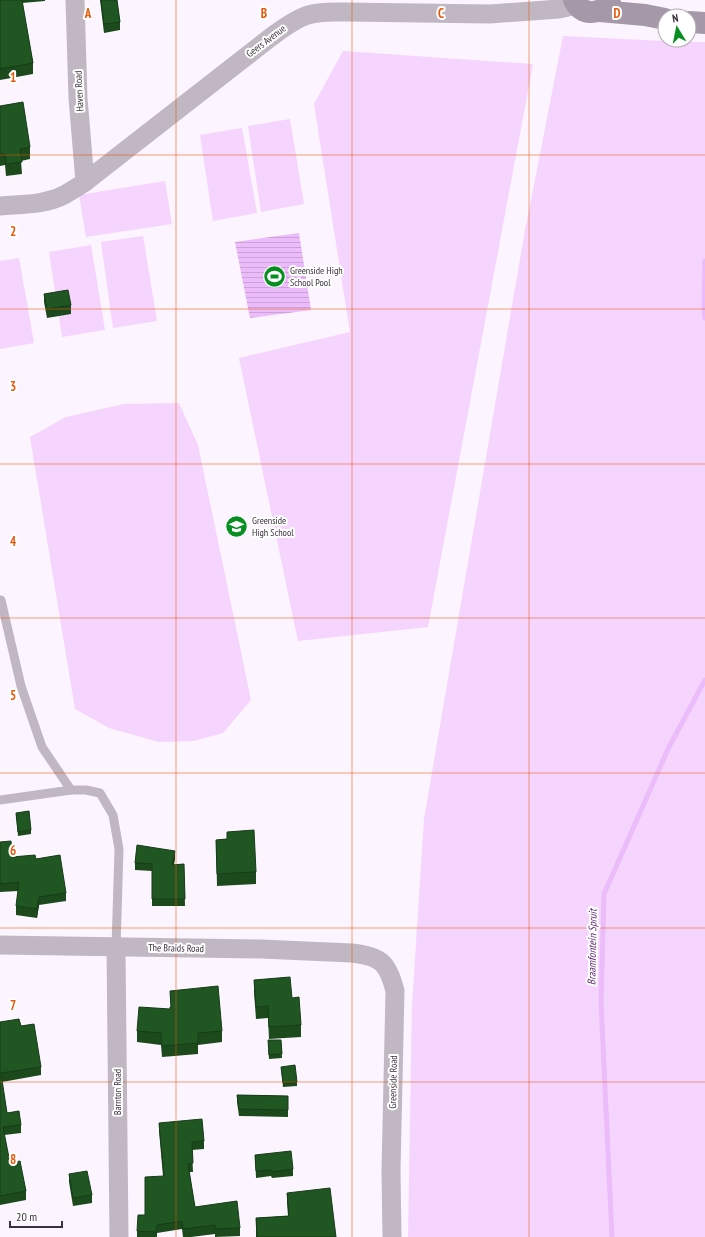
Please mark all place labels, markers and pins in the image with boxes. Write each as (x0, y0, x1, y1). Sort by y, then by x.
sports icon: Greenside High School Pool (261, 263, 287, 289)
place label: Greenside High School Pool (290, 264, 343, 289)
school or university icon: Greenside High School (224, 513, 250, 539)
place label: Greenside High School (252, 514, 294, 539)

